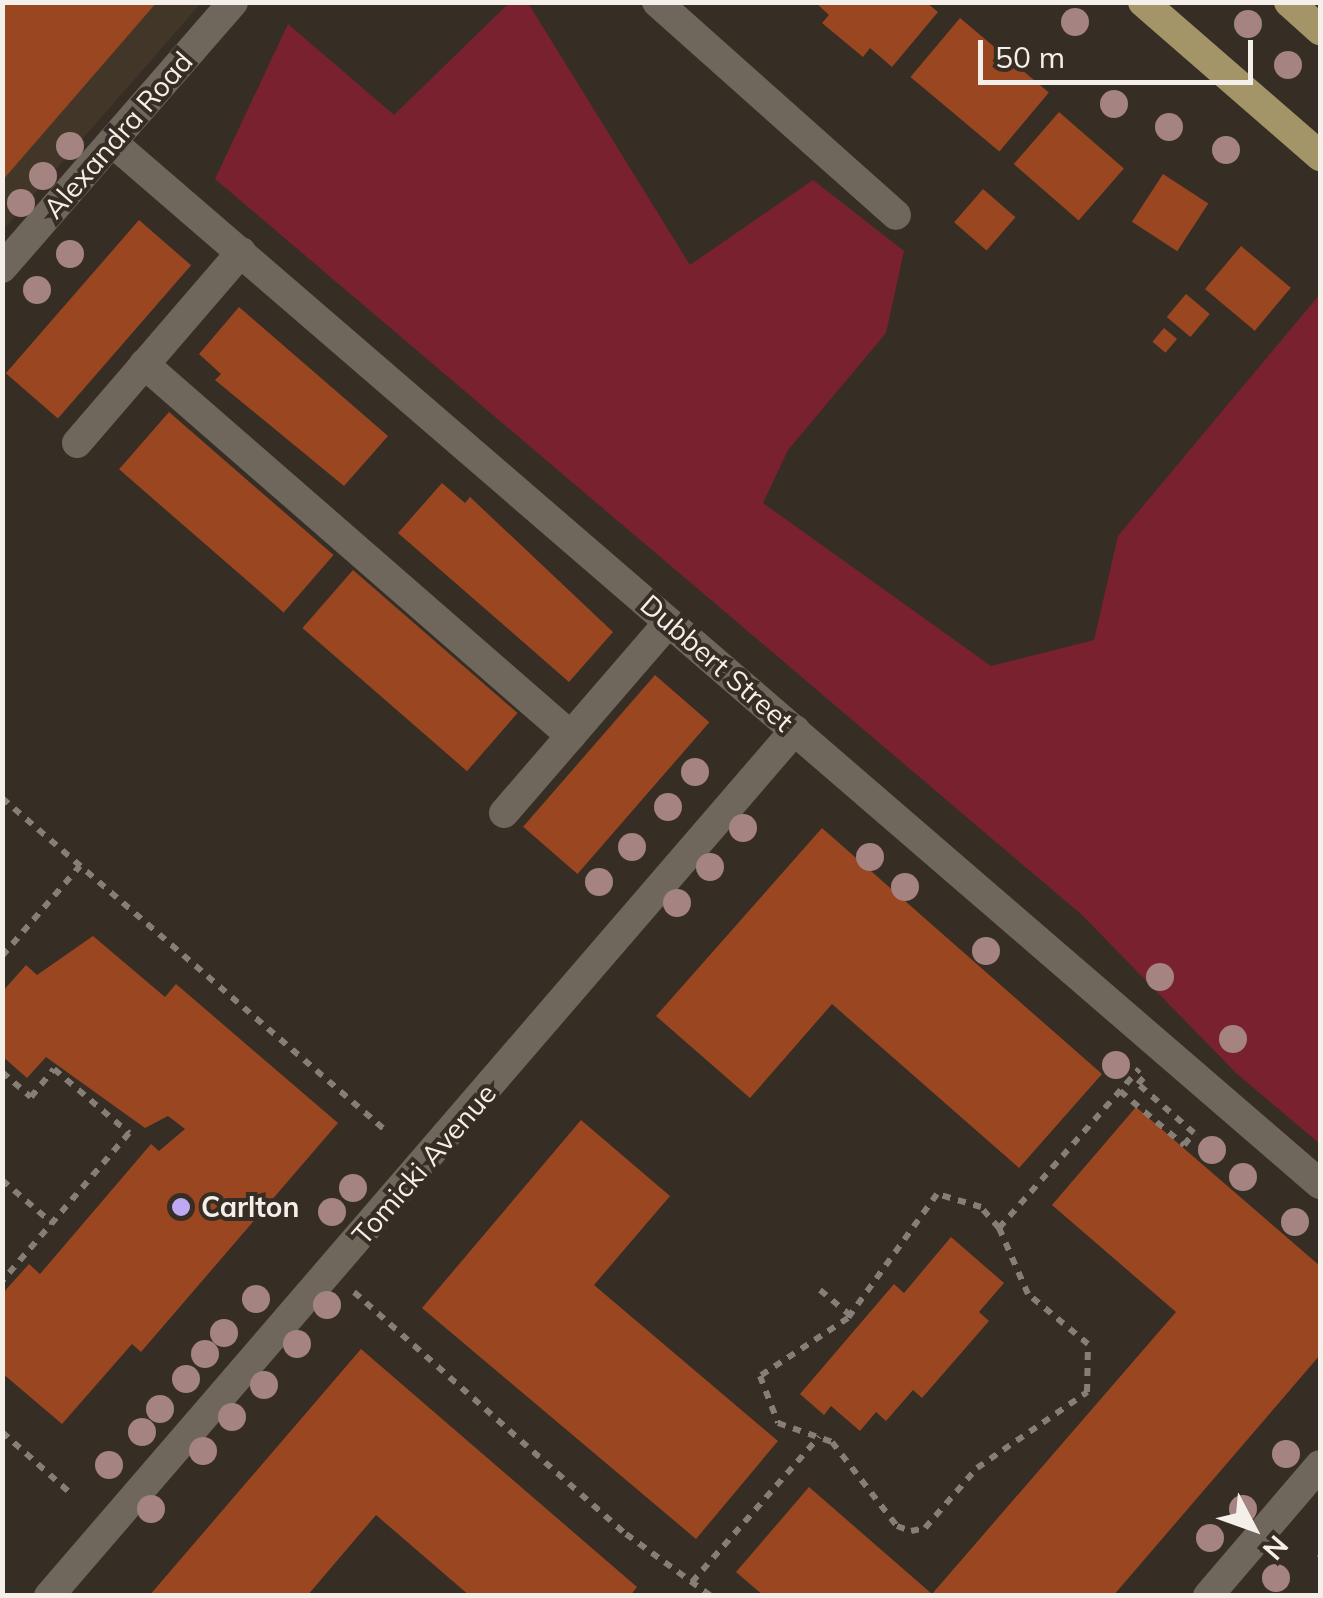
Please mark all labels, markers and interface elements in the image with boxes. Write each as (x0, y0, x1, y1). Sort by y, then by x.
scale bar (983, 20, 1258, 82)
text: 50 m (995, 38, 1065, 76)
street label: Alexandra Road (36, 45, 200, 225)
street label: Dubbert Street (634, 588, 800, 738)
street label: Tomicki Avenue (345, 1077, 503, 1251)
place label: Carlton (201, 1190, 299, 1224)
marker: Carlton (170, 1196, 192, 1218)
north arrow (1203, 1478, 1303, 1578)
text: N (1256, 1529, 1296, 1567)

